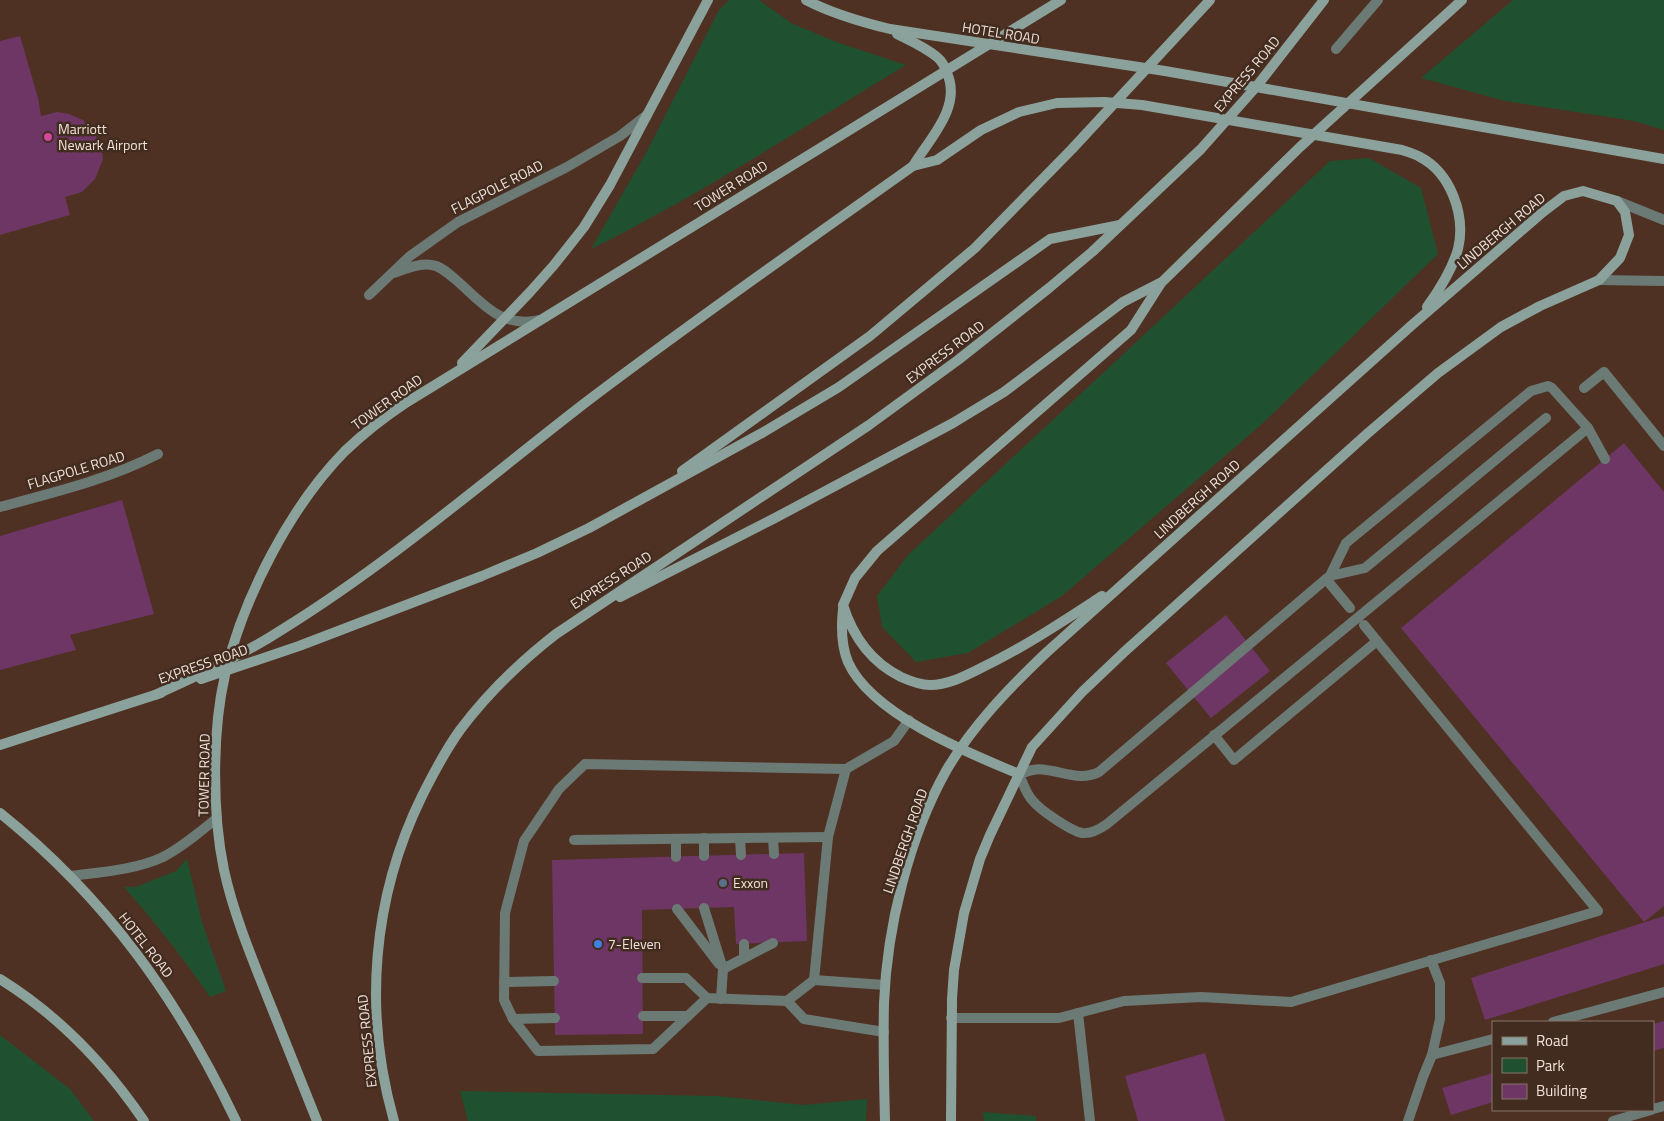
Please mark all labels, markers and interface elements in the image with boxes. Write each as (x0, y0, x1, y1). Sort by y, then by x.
street label: HOTEL ROAD (961, 16, 1041, 49)
street label: EXPRESS ROAD (1209, 31, 1285, 116)
place label: Marriott Newark Airport (58, 118, 148, 155)
marker: Marriott Newark Airport (42, 131, 54, 143)
street label: FLAGPOLE ROAD (447, 154, 547, 219)
street label: TOWER ROAD (690, 155, 772, 217)
street label: LINDBERGH ROAD (1452, 187, 1550, 274)
street label: EXPRESS ROAD (901, 315, 988, 388)
street label: TOWER ROAD (347, 369, 427, 435)
street label: FLAGPOLE ROAD (24, 445, 127, 494)
street label: LINDBERGH ROAD (1149, 454, 1245, 543)
street label: EXPRESS ROAD (566, 545, 656, 614)
street label: EXPRESS ROAD (155, 638, 250, 689)
street label: TOWER ROAD (192, 733, 215, 817)
street label: LINDBERGH ROAD (877, 785, 932, 896)
place label: Exxon (733, 872, 768, 893)
marker: Exxon (717, 877, 729, 889)
street label: HOTEL ROAD (114, 907, 179, 982)
place label: 7-Eleven (608, 933, 661, 954)
marker: 7-Eleven (592, 938, 604, 950)
street label: EXPRESS ROAD (351, 993, 382, 1089)
legend (1492, 1021, 1654, 1111)
text: Road (1536, 1029, 1568, 1052)
text: Park (1536, 1054, 1565, 1077)
text: Building (1536, 1079, 1587, 1102)

